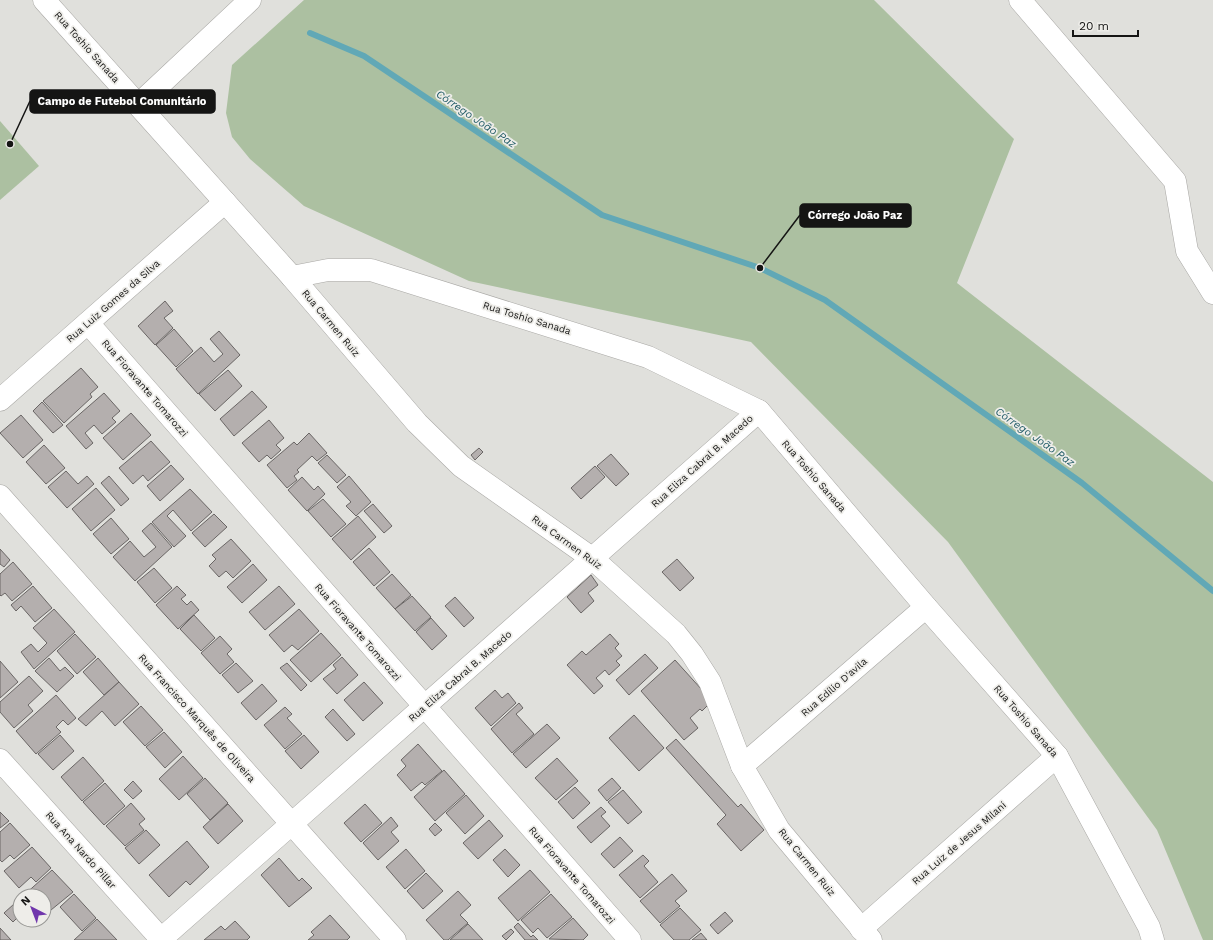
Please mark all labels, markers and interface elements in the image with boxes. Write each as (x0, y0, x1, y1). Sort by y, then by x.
street label: Rua Toshio Sanada (52, 9, 122, 85)
scale bar (1073, 12, 1138, 38)
text: 20 m (1079, 19, 1109, 33)
water label: Córrego João Paz (433, 87, 519, 151)
callout: Campo de Futebol Comunitário (30, 90, 215, 113)
text: Campo de Futebol Comunitário (38, 95, 207, 108)
callout: Córrego João Paz (800, 204, 911, 227)
text: Córrego João Paz (808, 209, 902, 222)
street label: Rua Luiz Gomes da Silva (64, 257, 162, 344)
street label: Rua Carmen Ruiz (300, 287, 362, 359)
street label: Rua Toshio Sanada (482, 299, 573, 337)
street label: Rua Fioravante Tomarozzi (100, 337, 190, 439)
water label: Córrego João Paz (993, 405, 1077, 469)
street label: Rua Eliza Cabral B. Macedo (649, 413, 755, 509)
street label: Rua Toshio Sanada (780, 438, 848, 514)
street label: Rua Carmen Ruiz (530, 513, 604, 571)
street label: Rua Fioravante Tomarozzi (313, 581, 403, 683)
street label: Rua Eliza Cabral B. Macedo (406, 628, 514, 724)
street label: Rua Francisco Marquês de Oliveira (137, 652, 258, 785)
street label: Rua Edílio D'avila (799, 655, 869, 718)
street label: Rua Toshio Sanada (992, 683, 1060, 759)
street label: Rua Luiz de Jesus Milani (910, 799, 1008, 887)
street label: Rua Ana Nardo Pillar (43, 809, 119, 891)
street label: Rua Fioravante Tomarozzi (527, 824, 617, 926)
street label: Rua Carmen Ruiz (776, 826, 838, 898)
north arrow (12, 888, 52, 928)
text: N (18, 893, 33, 908)

